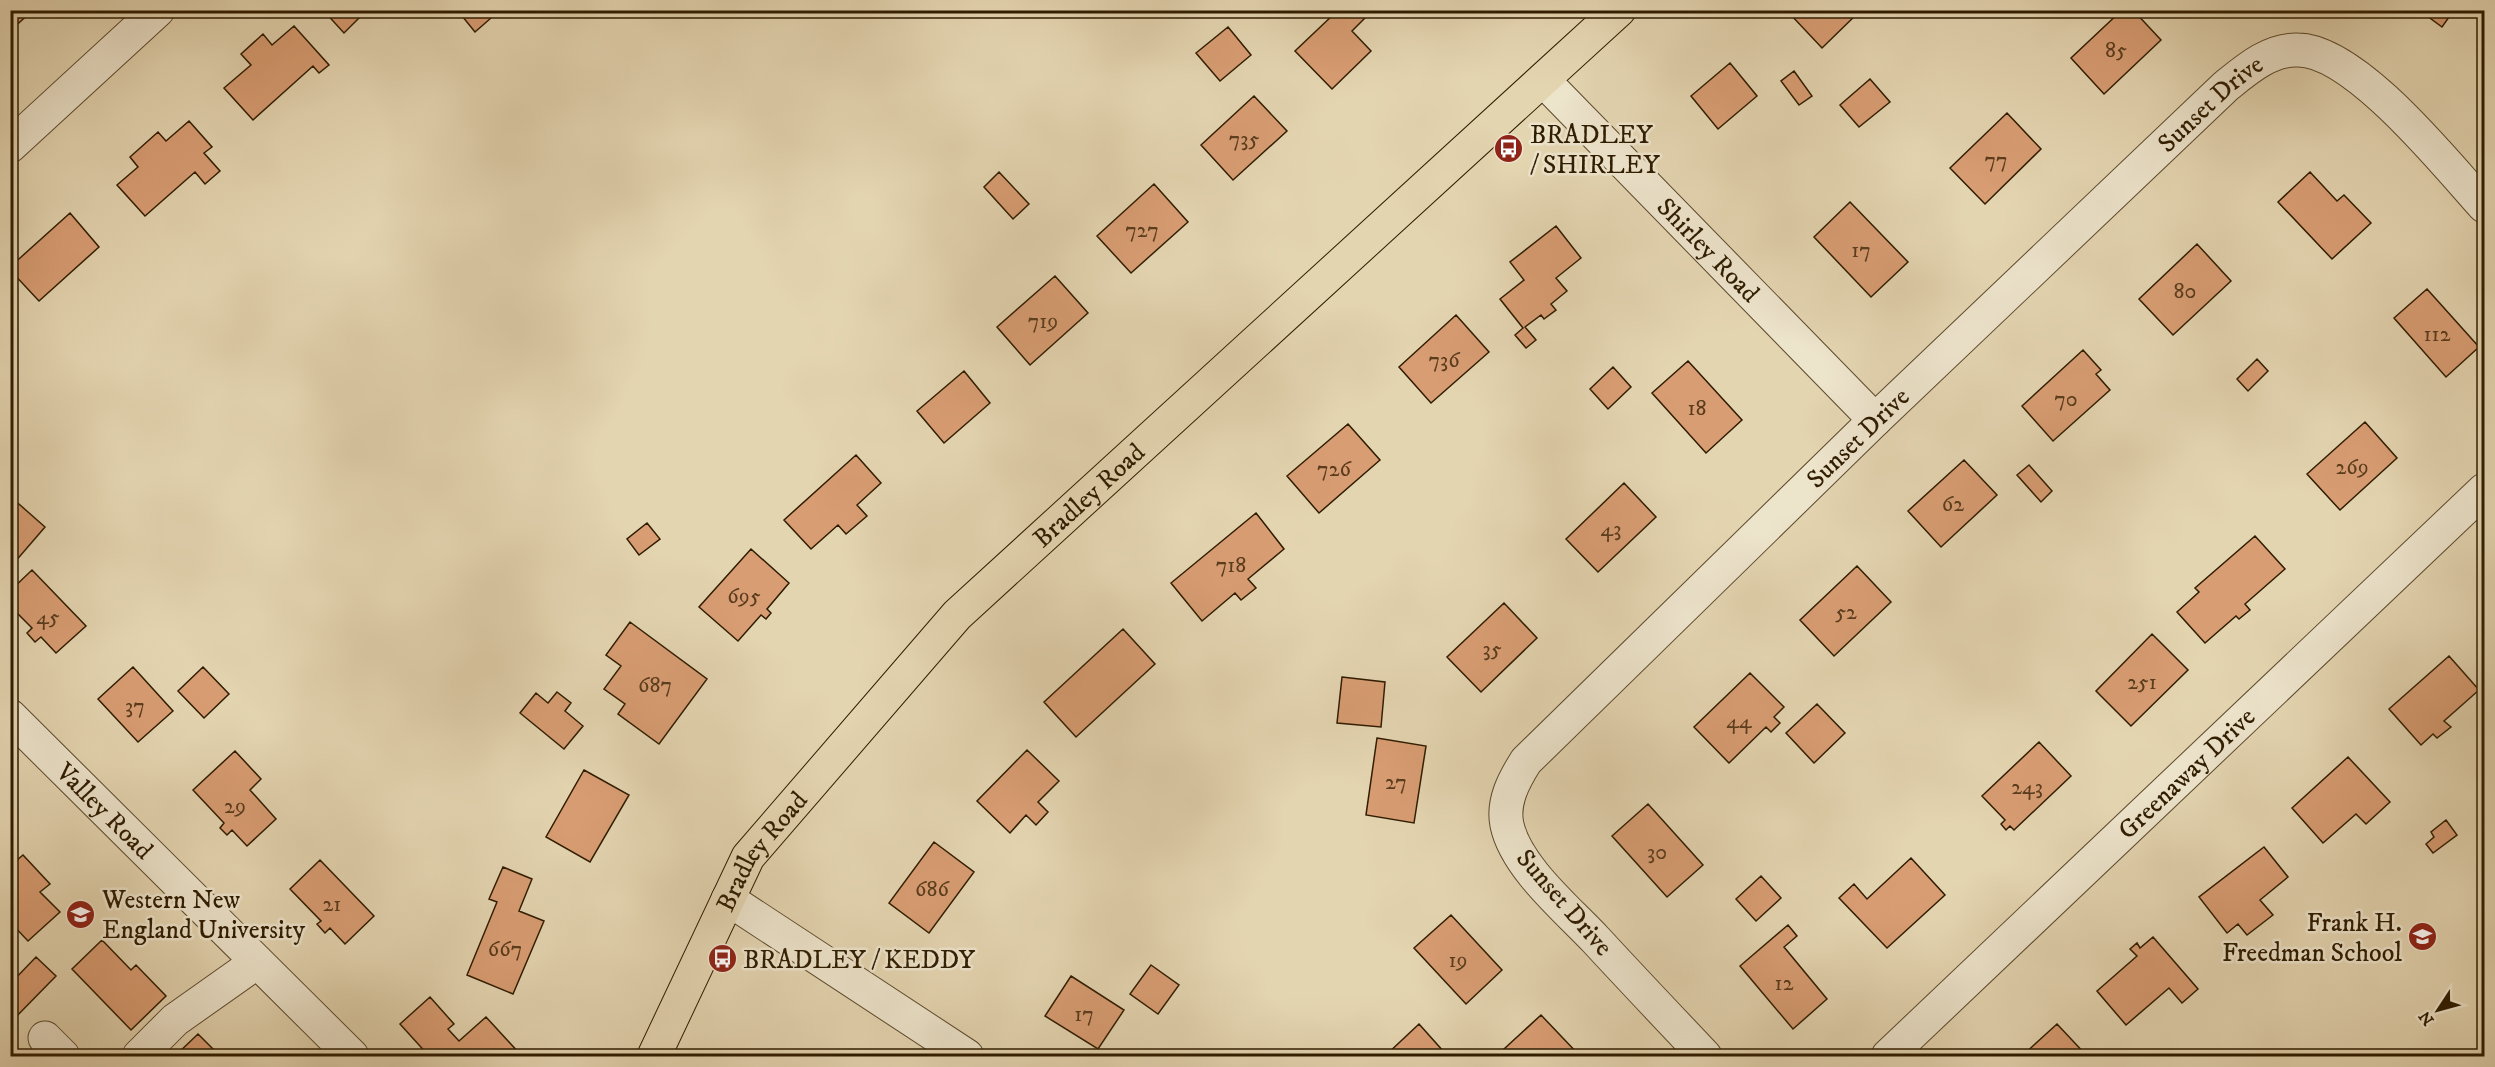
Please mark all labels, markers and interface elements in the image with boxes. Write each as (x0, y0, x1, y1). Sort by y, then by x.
house number: 85 (2105, 37, 2127, 64)
street label: Sunset Drive (2151, 48, 2270, 160)
place label: BRADLEY / SHIRLEY (1530, 119, 1660, 182)
house number: 735 (1229, 126, 1259, 153)
bus stop icon: BRADLEY / SHIRLEY (1493, 133, 1525, 165)
house number: 77 (1984, 147, 2008, 174)
street label: Shirley Road (1649, 191, 1766, 310)
house number: 727 (1125, 217, 1159, 244)
house number: 17 (1851, 237, 1871, 264)
house number: 80 (2174, 278, 2196, 305)
house number: 719 (1028, 308, 1058, 335)
house number: 112 (2424, 321, 2451, 348)
house number: 736 (1428, 347, 1461, 374)
street label: Sunset Drive (1800, 381, 1917, 496)
house number: 70 (2054, 386, 2078, 413)
house number: 18 (1687, 395, 1707, 422)
street label: Bradley Road (1027, 436, 1152, 555)
house number: 269 (2335, 454, 2369, 481)
house number: 726 (1317, 456, 1352, 483)
house number: 62 (1942, 491, 1964, 518)
house number: 43 (1601, 516, 1621, 543)
house number: 718 (1216, 552, 1246, 579)
house number: 695 (727, 583, 761, 610)
house number: 52 (1835, 599, 1857, 626)
house number: 45 (36, 604, 60, 631)
house number: 35 (1482, 636, 1502, 663)
house number: 251 (2127, 669, 2157, 696)
house number: 687 (638, 672, 672, 699)
house number: 37 (125, 693, 145, 720)
street label: Greenaway Drive (2111, 701, 2263, 847)
house number: 44 (1726, 708, 1753, 735)
street label: Valley Road (48, 755, 160, 867)
house number: 27 (1385, 769, 1407, 796)
house number: 243 (2011, 774, 2043, 801)
street label: Bradley Road (710, 785, 815, 917)
house number: 29 (224, 793, 246, 820)
house number: 30 (1647, 839, 1667, 866)
street label: Sunset Drive (1508, 843, 1619, 963)
house number: 686 (915, 876, 951, 903)
place label: Western New England University (101, 884, 306, 947)
house number: 21 (323, 891, 341, 918)
school or university icon: Western New England University (65, 898, 97, 930)
place label: Frank H. Freedman School (2222, 907, 2402, 970)
school or university icon: Frank H. Freedman School (2407, 921, 2439, 953)
house number: 667 (488, 936, 522, 963)
bus stop icon: BRADLEY / KEDDY (706, 943, 738, 975)
place label: BRADLEY / KEDDY (743, 944, 975, 977)
house number: 19 (1449, 947, 1468, 974)
house number: 12 (1775, 970, 1794, 997)
north arrow (2408, 980, 2468, 1040)
house number: 17 (1074, 1001, 1094, 1028)
text: N (2415, 1007, 2439, 1029)

